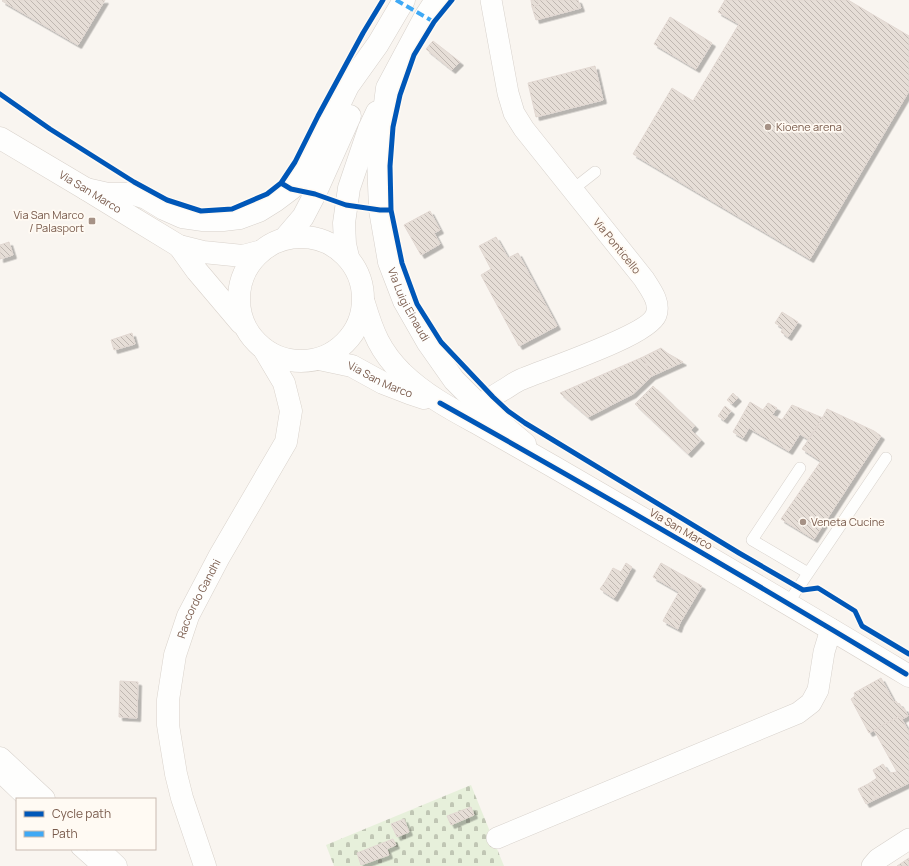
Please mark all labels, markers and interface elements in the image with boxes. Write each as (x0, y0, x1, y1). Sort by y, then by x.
place label: Kioene arena (776, 119, 842, 134)
marker: Kioene arena (763, 122, 773, 132)
street label: Via San Marco (56, 167, 125, 216)
place label: Via San Marco / Palasport (13, 207, 84, 235)
street label: Via Ponticello (590, 215, 645, 277)
marker: Via San Marco / Palasport (87, 216, 97, 226)
street label: Via Luigi Einaudi (385, 265, 433, 344)
street label: Via San Marco (347, 357, 415, 401)
street label: Via San Marco (647, 504, 716, 553)
place label: Veneta Cucine (811, 514, 885, 529)
marker: Veneta Cucine (798, 517, 808, 527)
street label: Raccordo Gandhi (173, 556, 224, 640)
legend (16, 798, 156, 850)
text: Cycle path (52, 805, 111, 822)
text: Path (52, 825, 78, 842)

